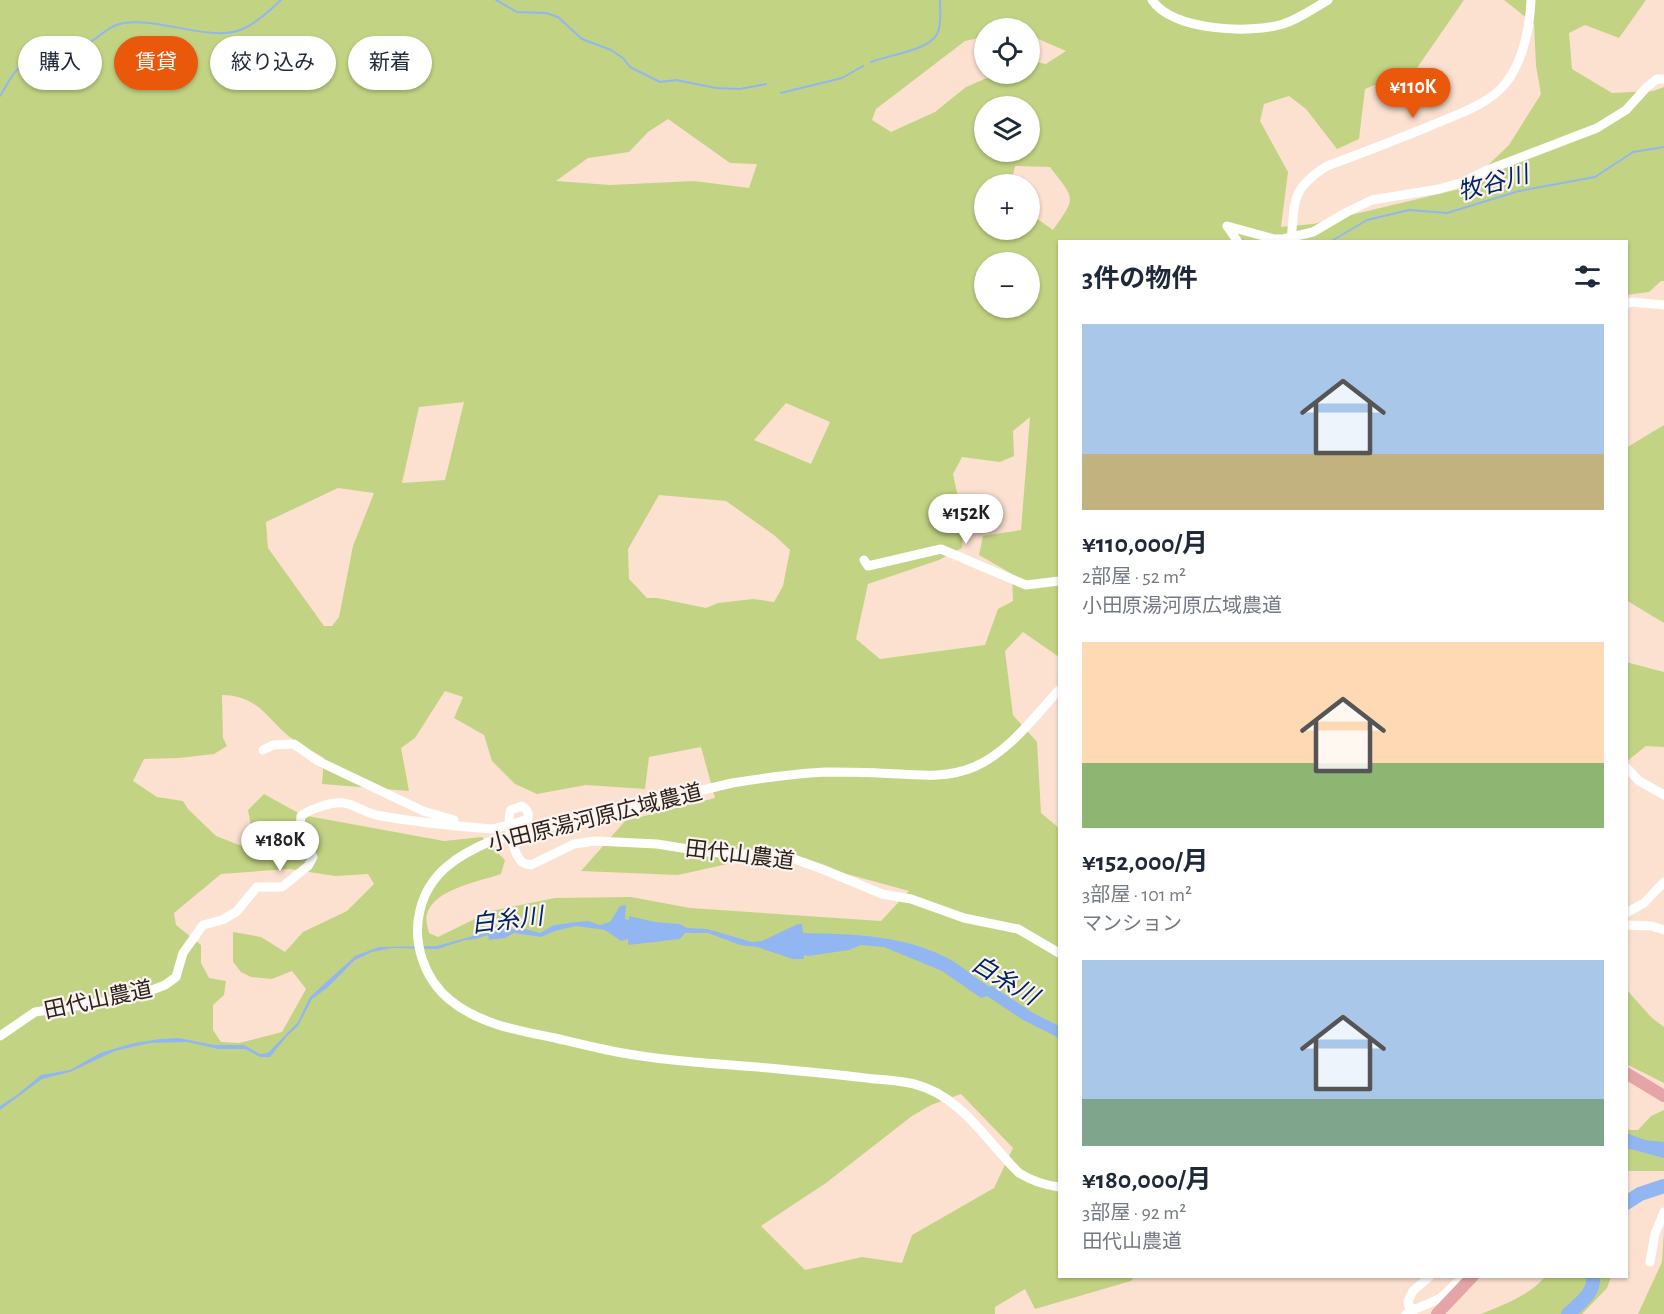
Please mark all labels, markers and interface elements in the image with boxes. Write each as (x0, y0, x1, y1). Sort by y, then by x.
map controls (974, 18, 1040, 318)
button: locate (974, 18, 1040, 84)
chip: 購入 (18, 36, 102, 90)
chip: 賃貸 (114, 36, 198, 90)
chip: 絞り込み (210, 36, 336, 90)
chip: 新着 (348, 36, 432, 90)
pin: ¥110K (1371, 68, 1455, 119)
text: ¥110K (1389, 77, 1437, 97)
button: layers (974, 96, 1040, 162)
water label: 牧谷川 (1455, 160, 1534, 205)
button: + (974, 174, 1040, 240)
button: − (974, 252, 1040, 318)
icon: filters (1571, 260, 1604, 293)
text: 3件の物件 (1082, 266, 1197, 292)
icon: home (1289, 363, 1397, 471)
pin: ¥152K (924, 494, 1008, 545)
text: ¥152K (942, 503, 990, 523)
text: ¥110,000/月 (1082, 531, 1208, 557)
text: 2部屋 · 52 m² (1082, 567, 1186, 587)
text: 小田原湯河原広域農道 (1082, 596, 1282, 616)
icon: home (1289, 681, 1397, 789)
street label: 小田原湯河原広域農道 (486, 780, 705, 855)
pin: ¥180K (238, 821, 322, 872)
text: ¥180K (255, 830, 305, 850)
street label: 田代山農道 (684, 836, 796, 873)
text: ¥152,000/月 (1082, 849, 1209, 875)
text: 3部屋 · 101 m² (1082, 885, 1192, 905)
water label: 白糸川 (470, 902, 547, 937)
text: マンション (1082, 914, 1182, 934)
water label: 白糸川 (967, 950, 1045, 1011)
street label: 田代山農道 (42, 977, 154, 1022)
icon: home (1289, 999, 1397, 1107)
text: ¥180,000/月 (1082, 1167, 1211, 1193)
text: 3部屋 · 92 m² (1082, 1203, 1186, 1223)
text: 田代山農道 (1082, 1232, 1182, 1252)

